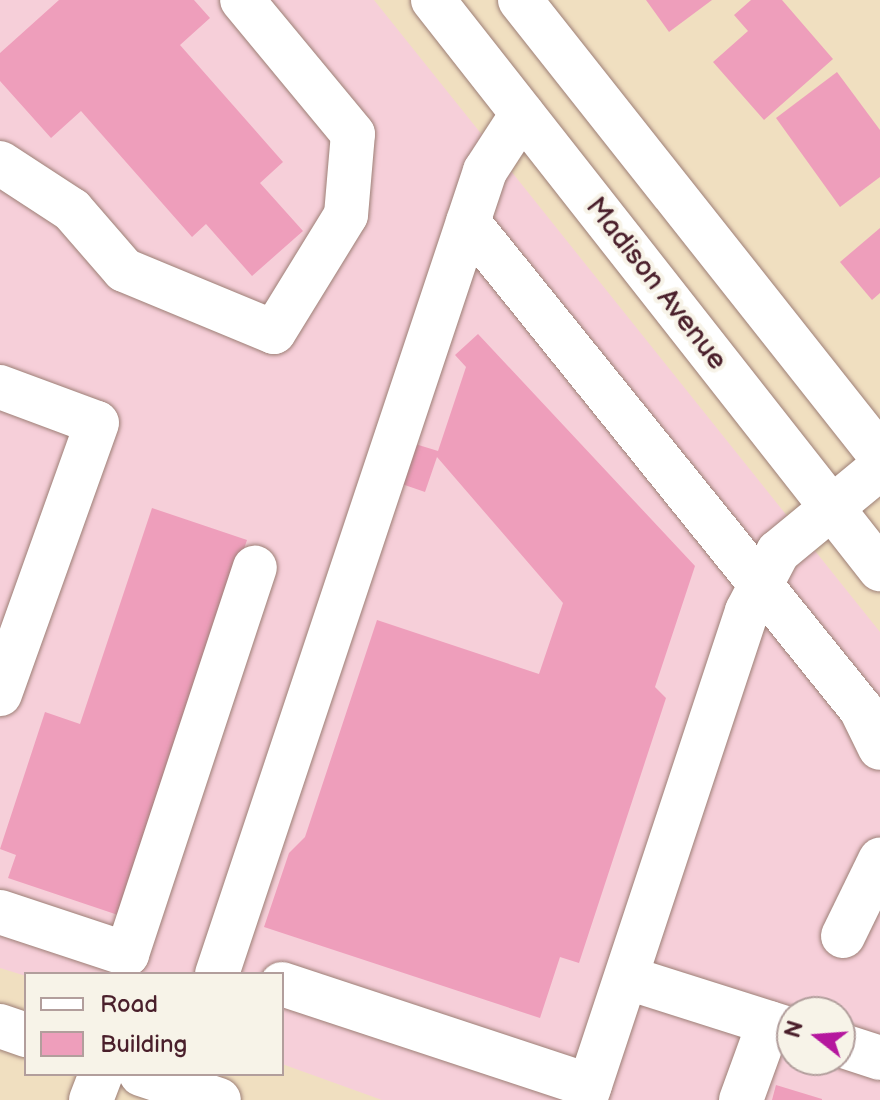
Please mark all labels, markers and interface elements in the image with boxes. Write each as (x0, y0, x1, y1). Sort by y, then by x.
street label: Madison Avenue (578, 191, 734, 377)
legend (24, 972, 284, 1076)
text: Road (100, 990, 158, 1019)
north arrow (776, 996, 856, 1076)
text: N (779, 1018, 810, 1041)
text: Building (100, 1030, 187, 1059)

